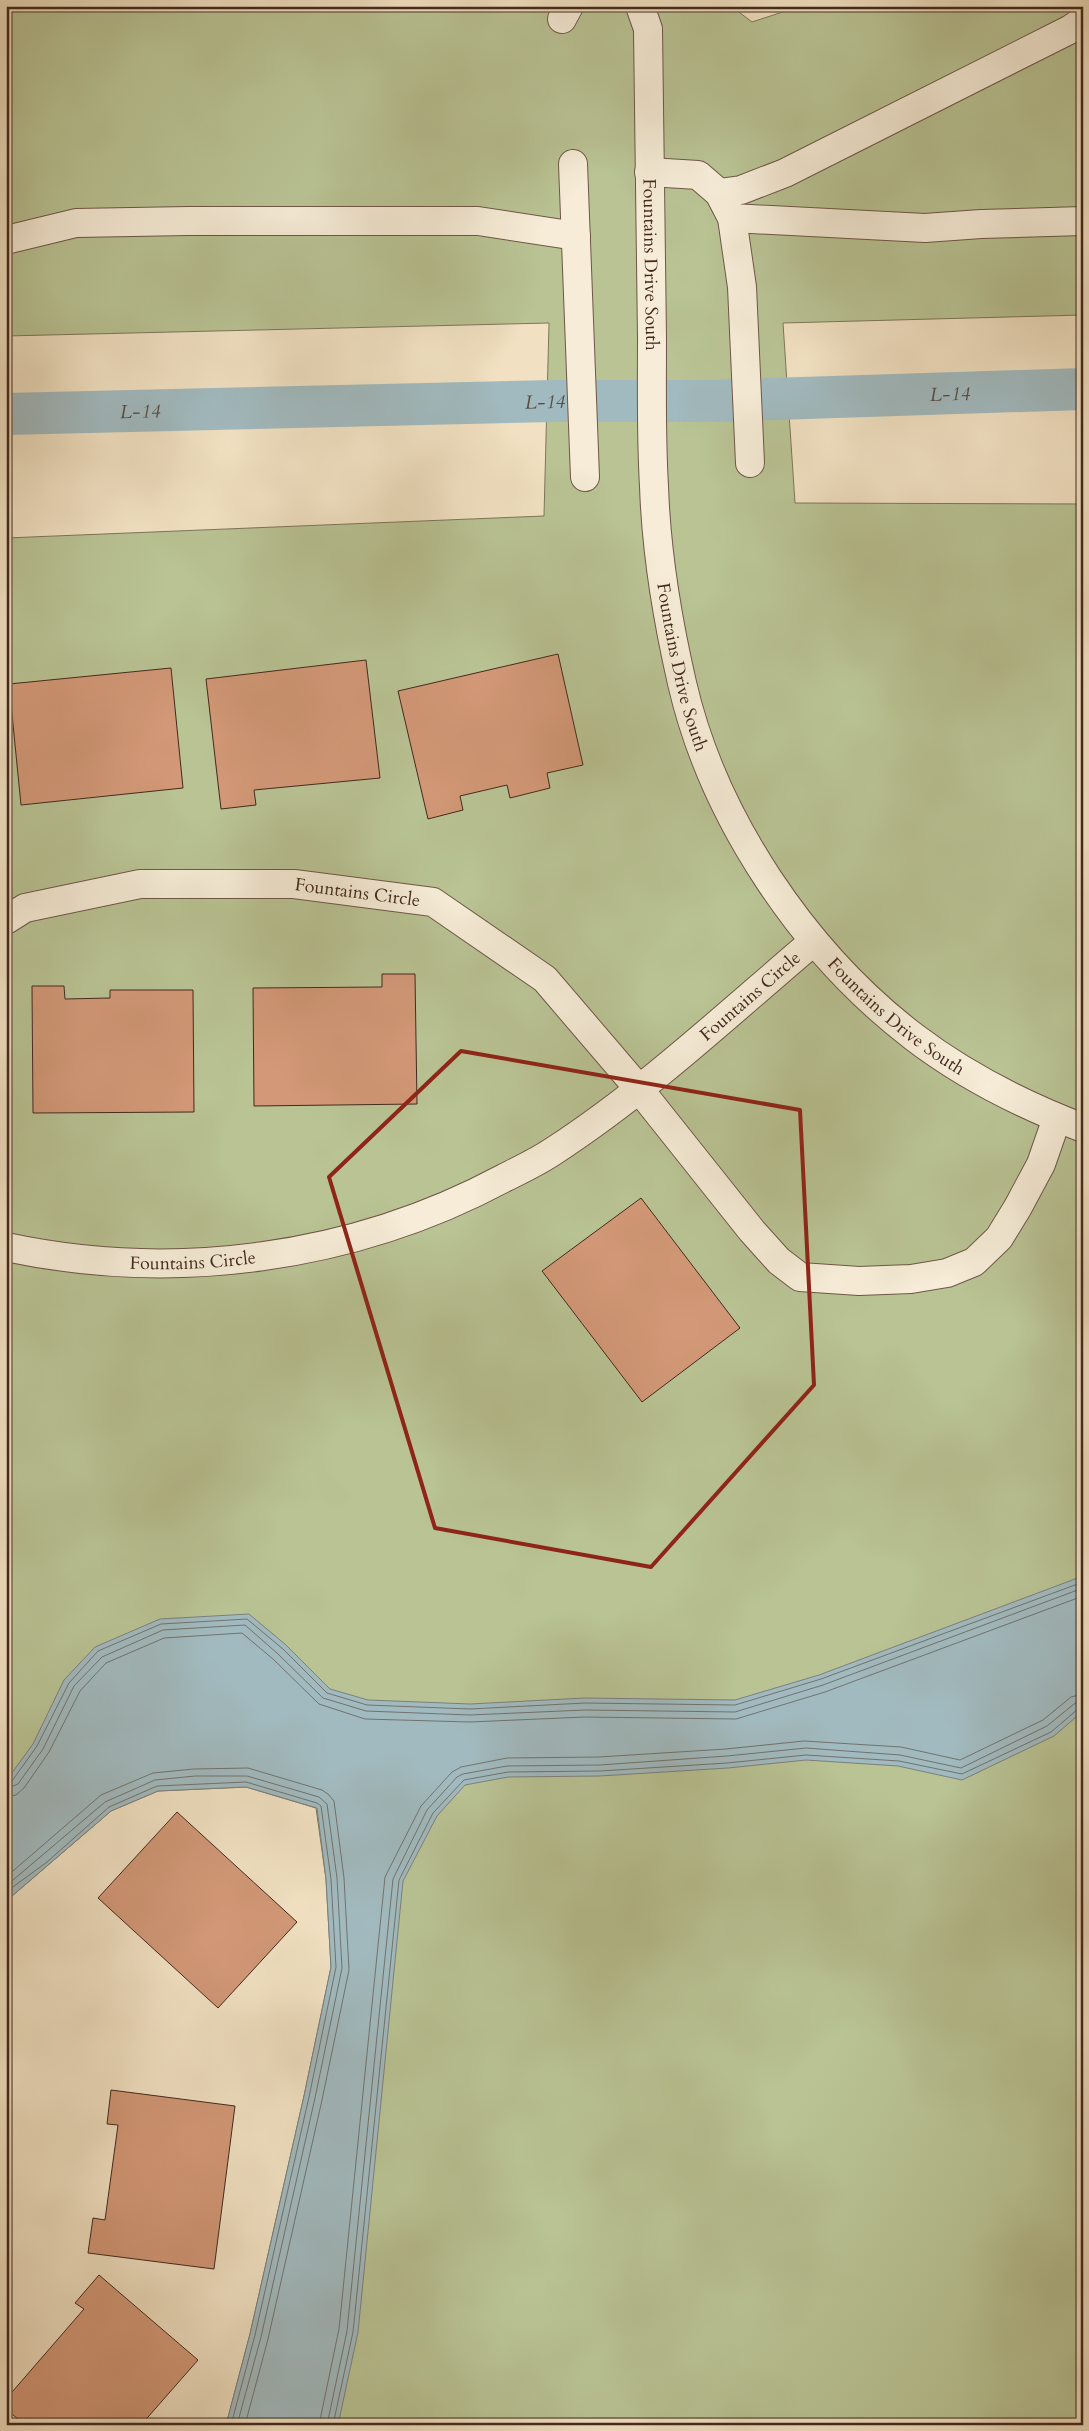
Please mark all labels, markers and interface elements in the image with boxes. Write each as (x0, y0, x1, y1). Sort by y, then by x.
street label: Fountains Drive South (637, 178, 664, 351)
water label: L-14 (929, 381, 970, 408)
water label: L-14 (525, 389, 565, 416)
water label: L-14 (120, 398, 161, 425)
street label: Fountains Drive South (650, 581, 714, 755)
street label: Fountains Circle (293, 872, 422, 913)
street label: Fountains Circle (694, 946, 806, 1047)
street label: Fountains Drive South (822, 952, 969, 1082)
street label: Fountains Circle (129, 1245, 257, 1276)

